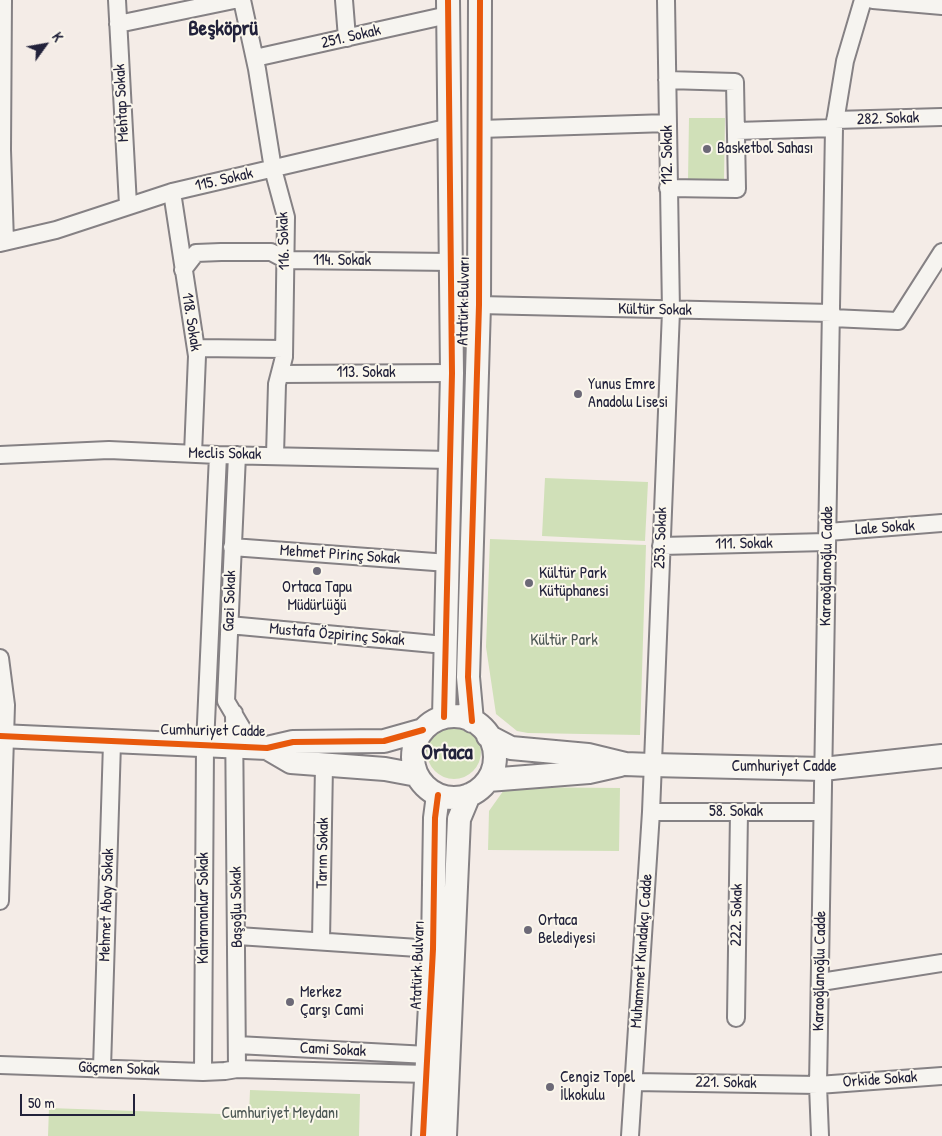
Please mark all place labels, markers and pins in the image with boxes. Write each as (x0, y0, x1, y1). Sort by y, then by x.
place label: Basketbol Sahası (717, 139, 813, 159)
marker: Basketbol Sahası (701, 143, 713, 155)
place label: Yunus Emre Anadolu Lisesi (588, 375, 668, 413)
marker: Yunus Emre Anadolu Lisesi (572, 388, 584, 400)
place label: Kültür Park Kütüphanesi (539, 564, 609, 602)
marker: Ortaca Tapu Müdürlüğü (311, 565, 323, 577)
marker: Kültür Park Kütüphanesi (523, 577, 535, 589)
place label: Ortaca Tapu Müdürlüğü (282, 578, 352, 616)
place label: Ortaca Belediyesi (538, 911, 596, 949)
marker: Ortaca Belediyesi (522, 924, 534, 936)
place label: Merkez Çarşı Cami (300, 983, 364, 1021)
marker: Merkez Çarşı Cami (284, 996, 296, 1008)
place label: Cengiz Topel İlkokulu (560, 1068, 635, 1106)
marker: Cengiz Topel İlkokulu (544, 1081, 556, 1093)

